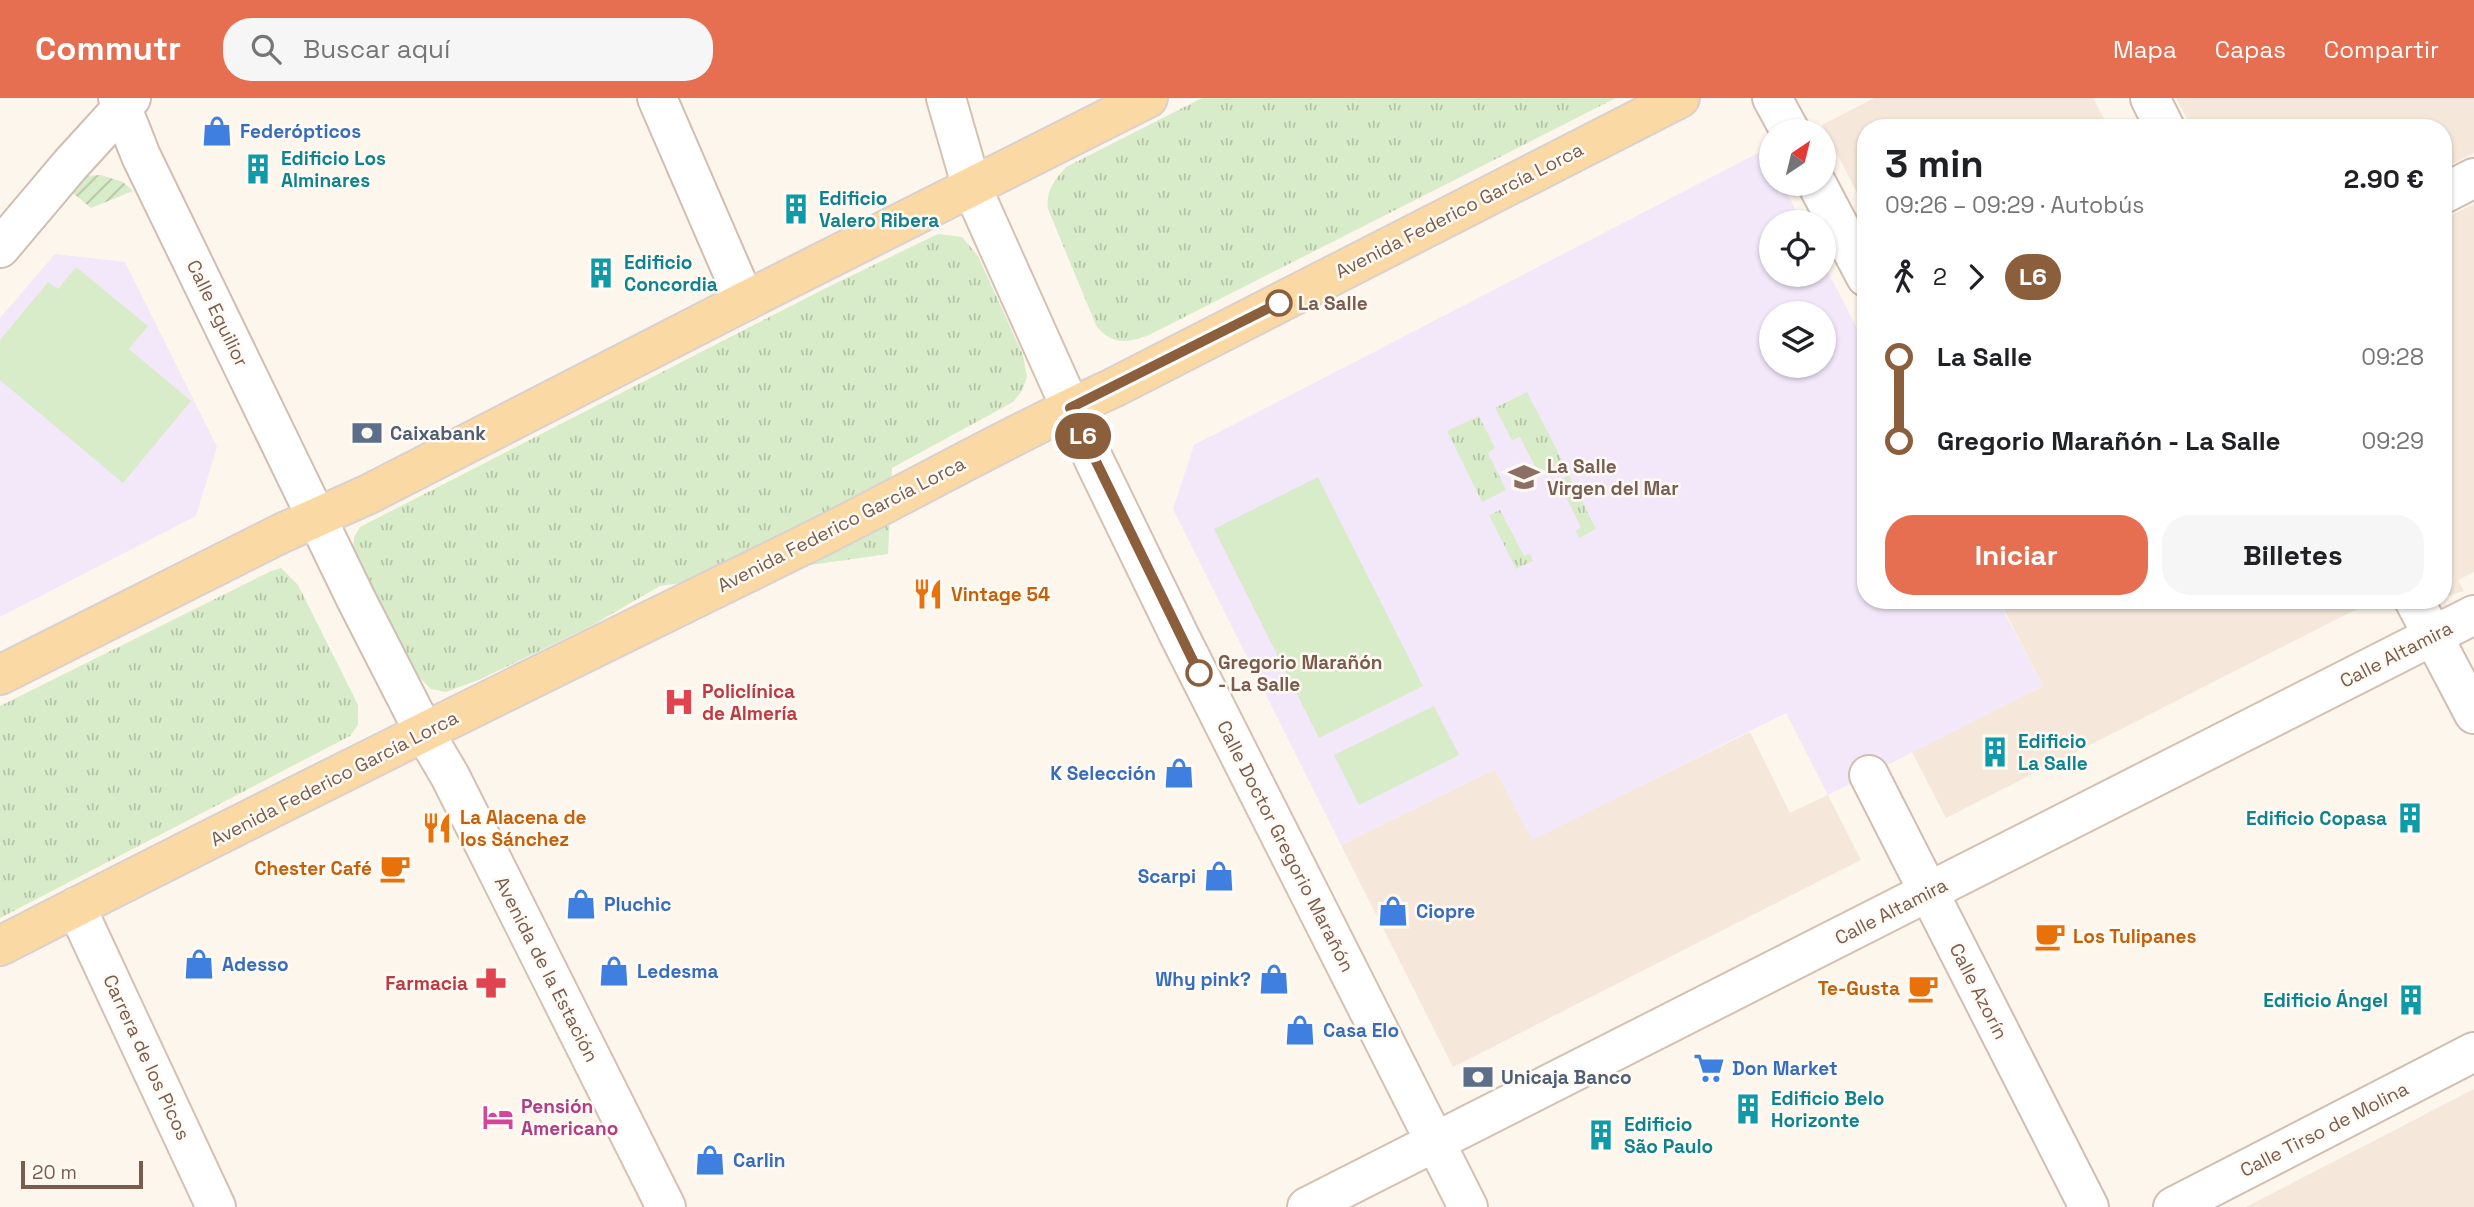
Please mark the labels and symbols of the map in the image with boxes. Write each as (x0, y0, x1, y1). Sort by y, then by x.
shop icon: Federópticos (200, 114, 234, 148)
place label: Federópticos (240, 119, 361, 144)
north arrow (1759, 119, 1836, 196)
street label: Avenida Federico García Lorca (1331, 137, 1587, 284)
place label: Edificio Los Alminares (281, 146, 386, 193)
building icon: Edificio Los Alminares (241, 152, 275, 186)
place label: Edificio Valero Ribera (819, 186, 939, 233)
building icon: Edificio Valero Ribera (779, 192, 813, 226)
place label: Edificio Concordia (624, 250, 718, 297)
street label: Calle Eguilior (181, 256, 254, 371)
building icon: Edificio Concordia (584, 256, 618, 290)
marker: La Salle (1266, 290, 1292, 316)
place label: La Salle (1298, 291, 1368, 316)
line badge: L6 (1052, 413, 1114, 459)
bank icon: Caixabank (350, 416, 384, 450)
place label: Caixabank (390, 421, 486, 446)
street label: Avenida Federico García Lorca (713, 451, 969, 598)
place label: La Salle Virgen del Mar (1547, 454, 1679, 501)
school or university icon: La Salle Virgen del Mar (1507, 460, 1541, 494)
restaurant icon: Vintage 54 (911, 577, 945, 611)
place label: Vintage 54 (951, 582, 1050, 607)
street label: Calle Altamira (2336, 615, 2457, 694)
place label: Gregorio Marañón - La Salle (1218, 650, 1383, 697)
marker: Gregorio Marañón - La Salle (1186, 660, 1212, 686)
place label: Policlínica de Almería (702, 679, 798, 726)
hospital icon: Policlínica de Almería (662, 685, 696, 719)
street label: Avenida Federico García Lorca (206, 705, 462, 852)
street label: Calle Doctor Gregorio Marañón (1211, 716, 1360, 976)
place label: Edificio La Salle (2018, 729, 2088, 776)
building icon: Edificio La Salle (1978, 735, 2012, 769)
shop icon: K Selección (1162, 756, 1196, 790)
place label: K Selección (1050, 761, 1156, 786)
building icon: Edificio Copasa (2393, 801, 2427, 835)
place label: La Alacena de los Sánchez (460, 805, 587, 852)
place label: Edificio Copasa (2246, 806, 2387, 831)
restaurant icon: La Alacena de los Sánchez (420, 811, 454, 845)
cafe icon: Chester Café (378, 851, 412, 885)
place label: Chester Café (254, 856, 372, 881)
shop icon: Scarpi (1202, 859, 1236, 893)
place label: Scarpi (1138, 864, 1196, 889)
street label: Avenida de la Estación (489, 872, 604, 1066)
street label: Calle Altamira (1831, 872, 1952, 951)
shop icon: Pluchic (564, 887, 598, 921)
place label: Pluchic (604, 892, 671, 917)
shop icon: Ciopre (1376, 894, 1410, 928)
place label: Ciopre (1416, 899, 1475, 924)
cafe icon: Los Tulipanes (2033, 919, 2067, 953)
place label: Los Tulipanes (2073, 924, 2197, 949)
street label: Calle Azorín (1944, 939, 2014, 1044)
shop icon: Adesso (182, 947, 216, 981)
place label: Adesso (222, 952, 289, 977)
shop icon: Ledesma (597, 954, 631, 988)
place label: Ledesma (637, 959, 719, 984)
shop icon: Why pink? (1257, 962, 1291, 996)
pharmacy icon: Farmacia (474, 966, 508, 1000)
place label: Why pink? (1155, 967, 1251, 992)
street label: Carrera de los Picos (97, 970, 196, 1144)
place label: Farmacia (385, 971, 468, 996)
cafe icon: Te-Gusta (1906, 971, 1940, 1005)
place label: Te-Gusta (1818, 976, 1900, 1001)
building icon: Edificio Ángel (2394, 983, 2428, 1017)
place label: Edificio Ángel (2263, 988, 2388, 1013)
shop icon: Casa Elo (1283, 1013, 1317, 1047)
place label: Casa Elo (1323, 1018, 1399, 1043)
supermarket icon: Don Market (1692, 1051, 1726, 1085)
place label: Don Market (1732, 1056, 1838, 1081)
bank icon: Unicaja Banco (1461, 1060, 1495, 1094)
place label: Unicaja Banco (1501, 1065, 1632, 1090)
street label: Calle Tirso de Molina (2236, 1076, 2413, 1183)
place label: Edificio Belo Horizonte (1771, 1086, 1884, 1133)
building icon: Edificio Belo Horizonte (1731, 1092, 1765, 1126)
place label: Pensión Americano (521, 1094, 618, 1141)
hotel icon: Pensión Americano (481, 1100, 515, 1134)
place label: Edificio São Paulo (1624, 1112, 1713, 1159)
building icon: Edificio São Paulo (1584, 1118, 1618, 1152)
shop icon: Carlin (693, 1143, 727, 1177)
place label: Carlin (733, 1148, 786, 1173)
scale bar (21, 1158, 144, 1190)

